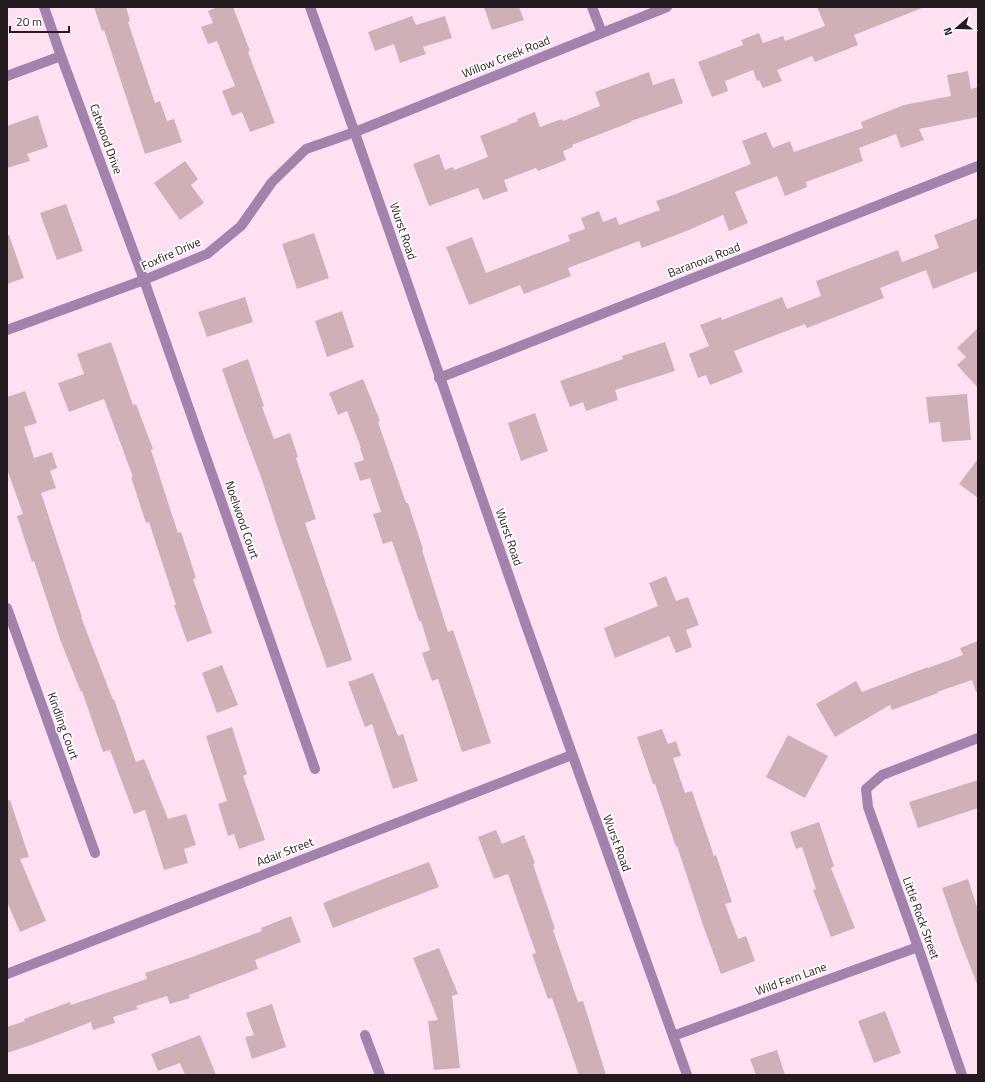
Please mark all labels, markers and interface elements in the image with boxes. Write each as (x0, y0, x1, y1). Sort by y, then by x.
scale bar (10, 8, 69, 34)
north arrow (937, 8, 977, 48)
text: 20 m (16, 12, 42, 31)
text: N (939, 25, 956, 38)
street label: Willow Creek Road (459, 30, 553, 83)
street label: Catwood Drive (85, 101, 128, 177)
street label: Wurst Road (385, 200, 422, 262)
street label: Foxfire Drive (138, 232, 204, 275)
street label: Baranova Road (665, 237, 743, 282)
street label: Noelwood Court (220, 478, 265, 562)
street label: Wurst Road (491, 506, 528, 568)
street label: Kindling Court (43, 690, 85, 763)
street label: Wurst Road (598, 812, 637, 874)
street label: Adair Street (254, 832, 317, 871)
street label: Little Rock Street (898, 874, 945, 962)
street label: Wild Fern Lane (752, 957, 829, 1000)

